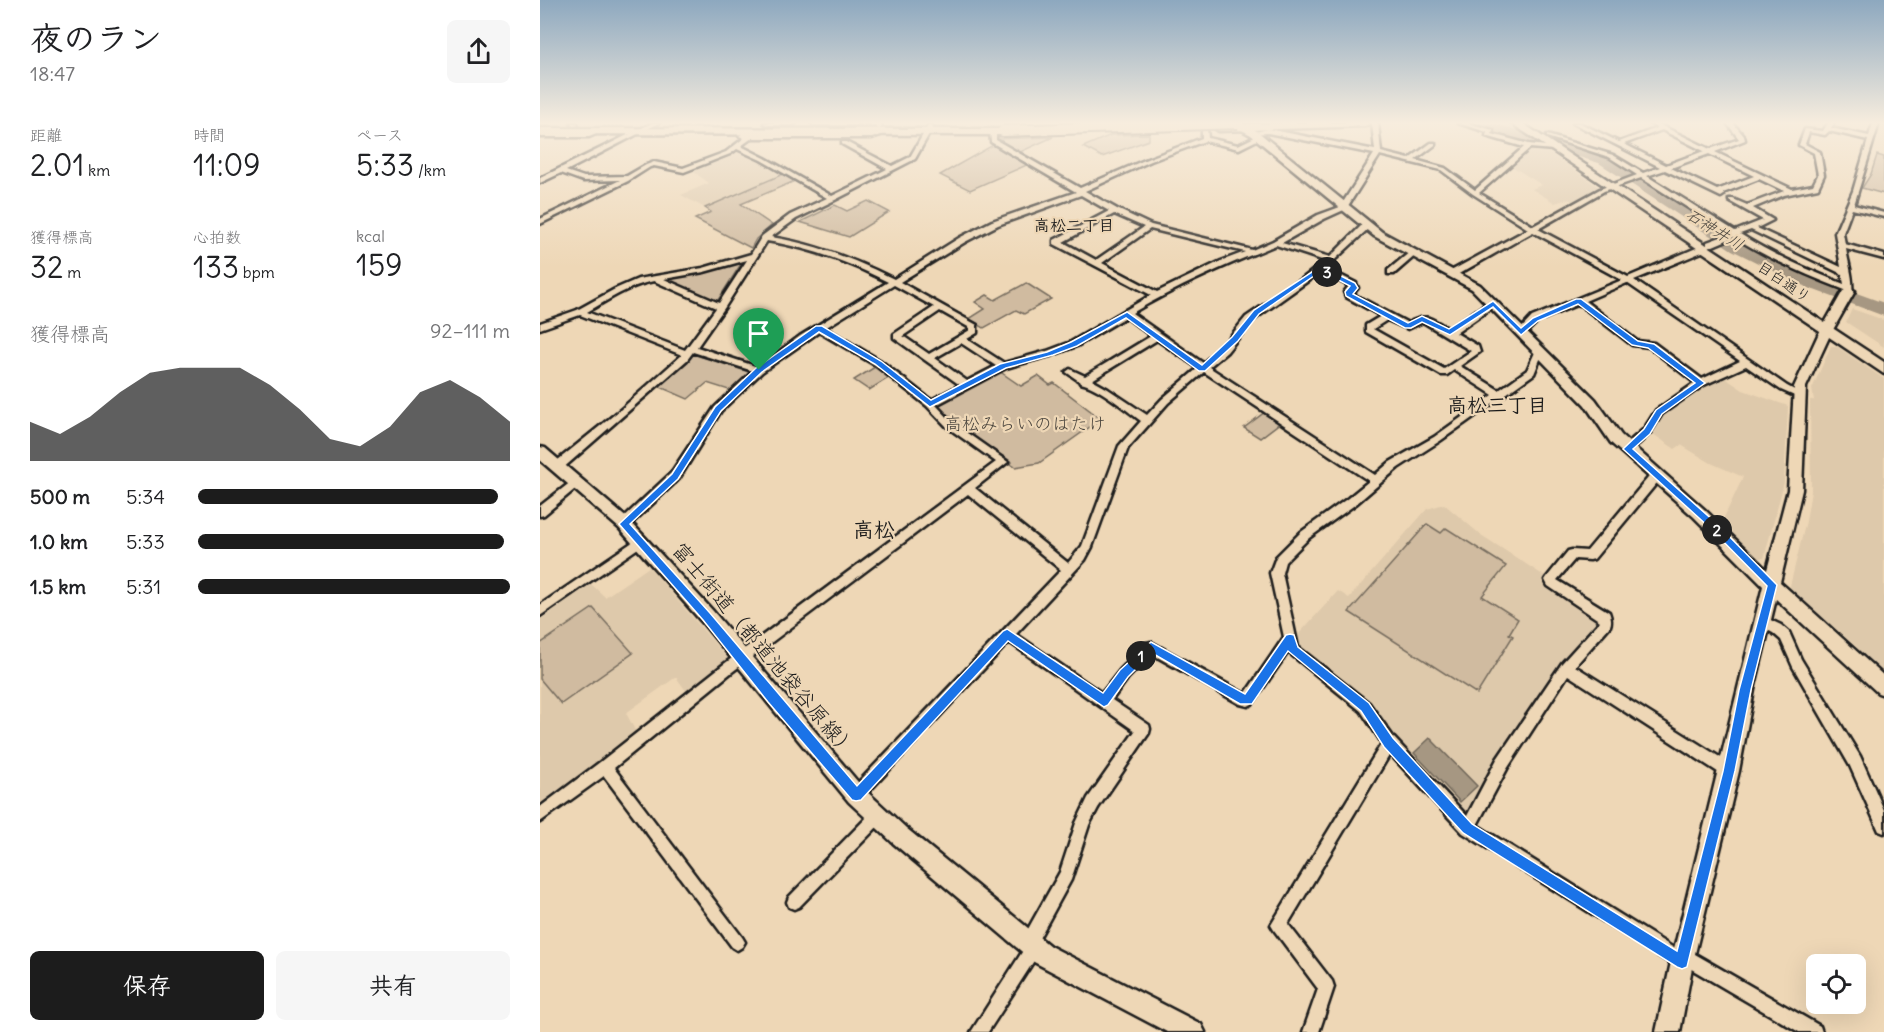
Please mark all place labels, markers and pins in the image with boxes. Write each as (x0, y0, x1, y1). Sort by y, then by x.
pin: 3 (1312, 257, 1342, 287)
pin (733, 308, 784, 370)
pin: 2 (1702, 515, 1732, 545)
pin: 1 (1126, 641, 1156, 671)

